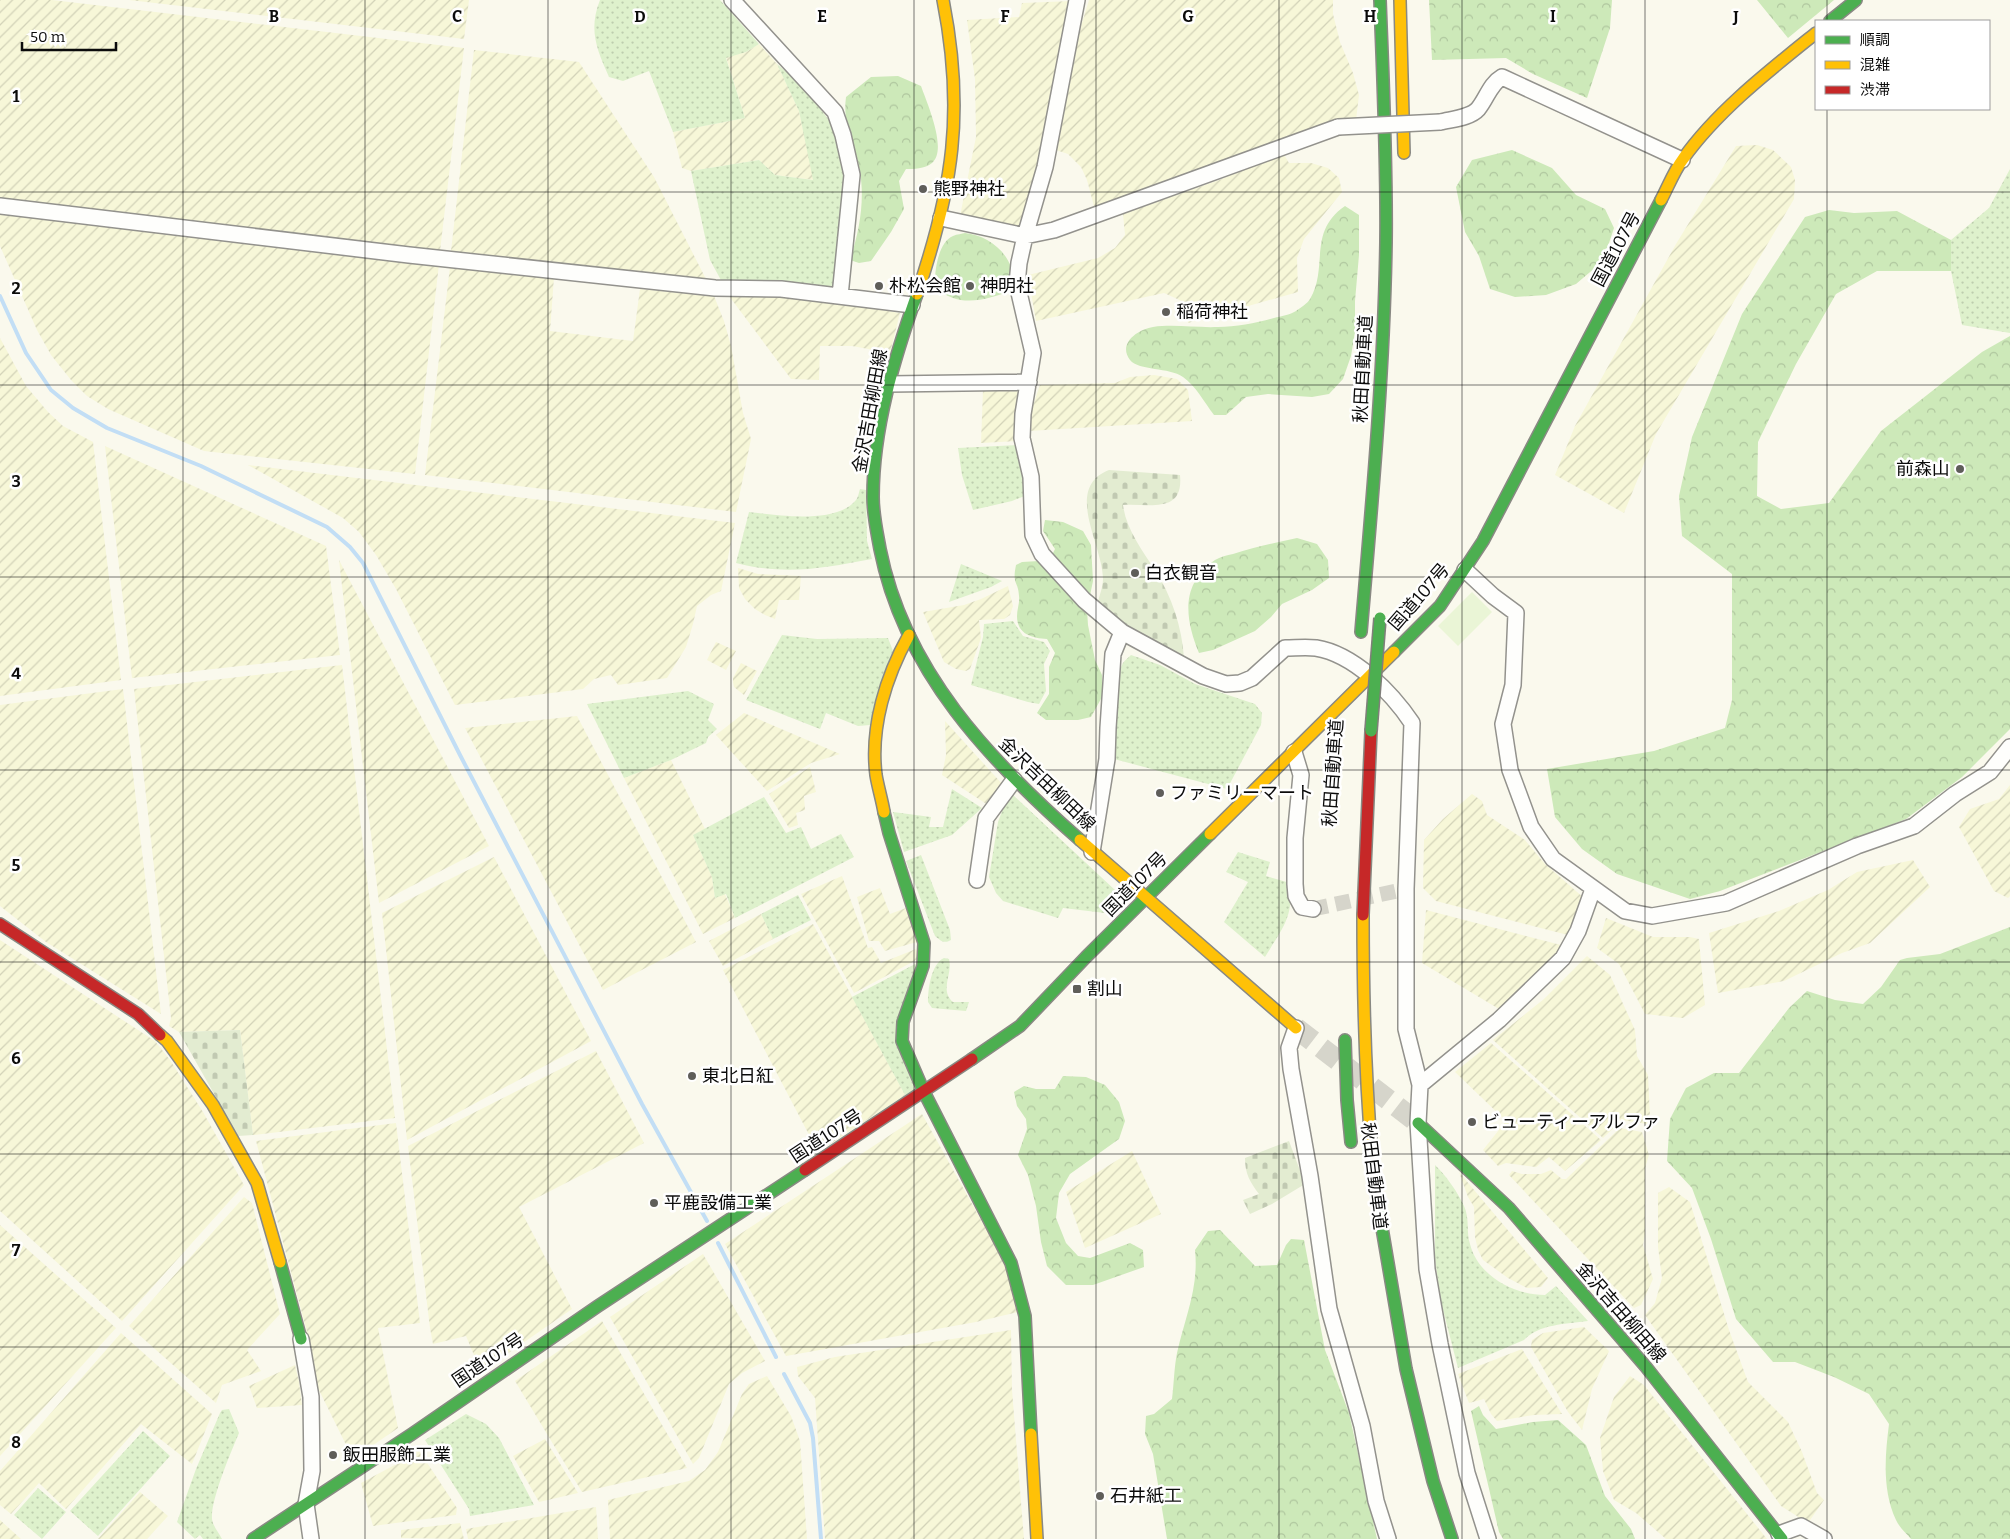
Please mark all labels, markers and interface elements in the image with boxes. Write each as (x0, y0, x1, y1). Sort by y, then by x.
text: B (269, 7, 279, 26)
text: C (452, 7, 462, 26)
text: D (634, 7, 646, 26)
text: E (817, 7, 827, 26)
text: F (1001, 7, 1010, 26)
text: G (1182, 7, 1194, 26)
text: H (1364, 7, 1377, 26)
text: I (1550, 7, 1556, 26)
text: J (1732, 7, 1739, 26)
scale bar (22, 20, 116, 52)
legend (1815, 20, 1990, 110)
text: 50 m (30, 28, 66, 46)
text: 順調 (1860, 31, 1890, 49)
text: 混雑 (1860, 56, 1890, 74)
text: 渋滞 (1860, 81, 1890, 99)
text: 1 (13, 87, 20, 106)
place label: 熊野神社 (933, 178, 1005, 200)
marker: 熊野神社 (917, 183, 929, 195)
street label: 国道107号 (1587, 208, 1645, 290)
place label: 朴松会館 (889, 275, 961, 297)
place label: 神明社 (980, 275, 1034, 297)
text: 2 (11, 279, 21, 298)
marker: 朴松会館 (873, 280, 885, 292)
marker: 神明社 (964, 280, 976, 292)
place label: 稲荷神社 (1176, 301, 1248, 323)
marker: 稲荷神社 (1160, 306, 1172, 318)
street label: 秋田自動車道 (1349, 314, 1377, 424)
street label: 金沢吉田柳田線 (848, 347, 892, 475)
place label: 前森山 (1896, 458, 1950, 480)
marker: 前森山 (1954, 463, 1966, 475)
text: 3 (11, 472, 21, 491)
street label: 国道107号 (1384, 559, 1454, 635)
place label: 白衣観音 (1145, 562, 1217, 584)
marker: 白衣観音 (1129, 567, 1141, 579)
text: 4 (11, 664, 21, 683)
street label: 秋田自動車道 (1318, 718, 1348, 828)
street label: 金沢吉田柳田線 (994, 732, 1100, 836)
place label: ファミリーマート (1170, 782, 1314, 804)
marker: ファミリーマート (1154, 787, 1166, 799)
street label: 国道107号 (1098, 847, 1172, 921)
text: 5 (12, 856, 21, 875)
place label: 割山 (1087, 978, 1123, 1000)
marker: 割山 (1071, 983, 1083, 995)
text: 6 (11, 1049, 21, 1068)
place label: 東北日紅 (702, 1065, 774, 1087)
marker: 東北日紅 (686, 1070, 698, 1082)
street label: 国道107号 (786, 1104, 866, 1168)
place label: ビューティーアルファ (1482, 1111, 1660, 1133)
marker: ビューティーアルファ (1466, 1116, 1478, 1128)
street label: 秋田自動車道 (1357, 1121, 1391, 1231)
place label: 平鹿設備工業 (664, 1192, 772, 1214)
marker: 平鹿設備工業 (648, 1197, 660, 1209)
text: 7 (12, 1241, 21, 1260)
street label: 金沢吉田柳田線 (1571, 1257, 1671, 1367)
street label: 国道107号 (448, 1328, 528, 1392)
text: 8 (11, 1433, 21, 1452)
place label: 飯田服飾工業 (343, 1444, 451, 1466)
marker: 飯田服飾工業 (327, 1449, 339, 1461)
place label: 石井紙工 (1110, 1485, 1182, 1507)
marker: 石井紙工 (1094, 1490, 1106, 1502)

